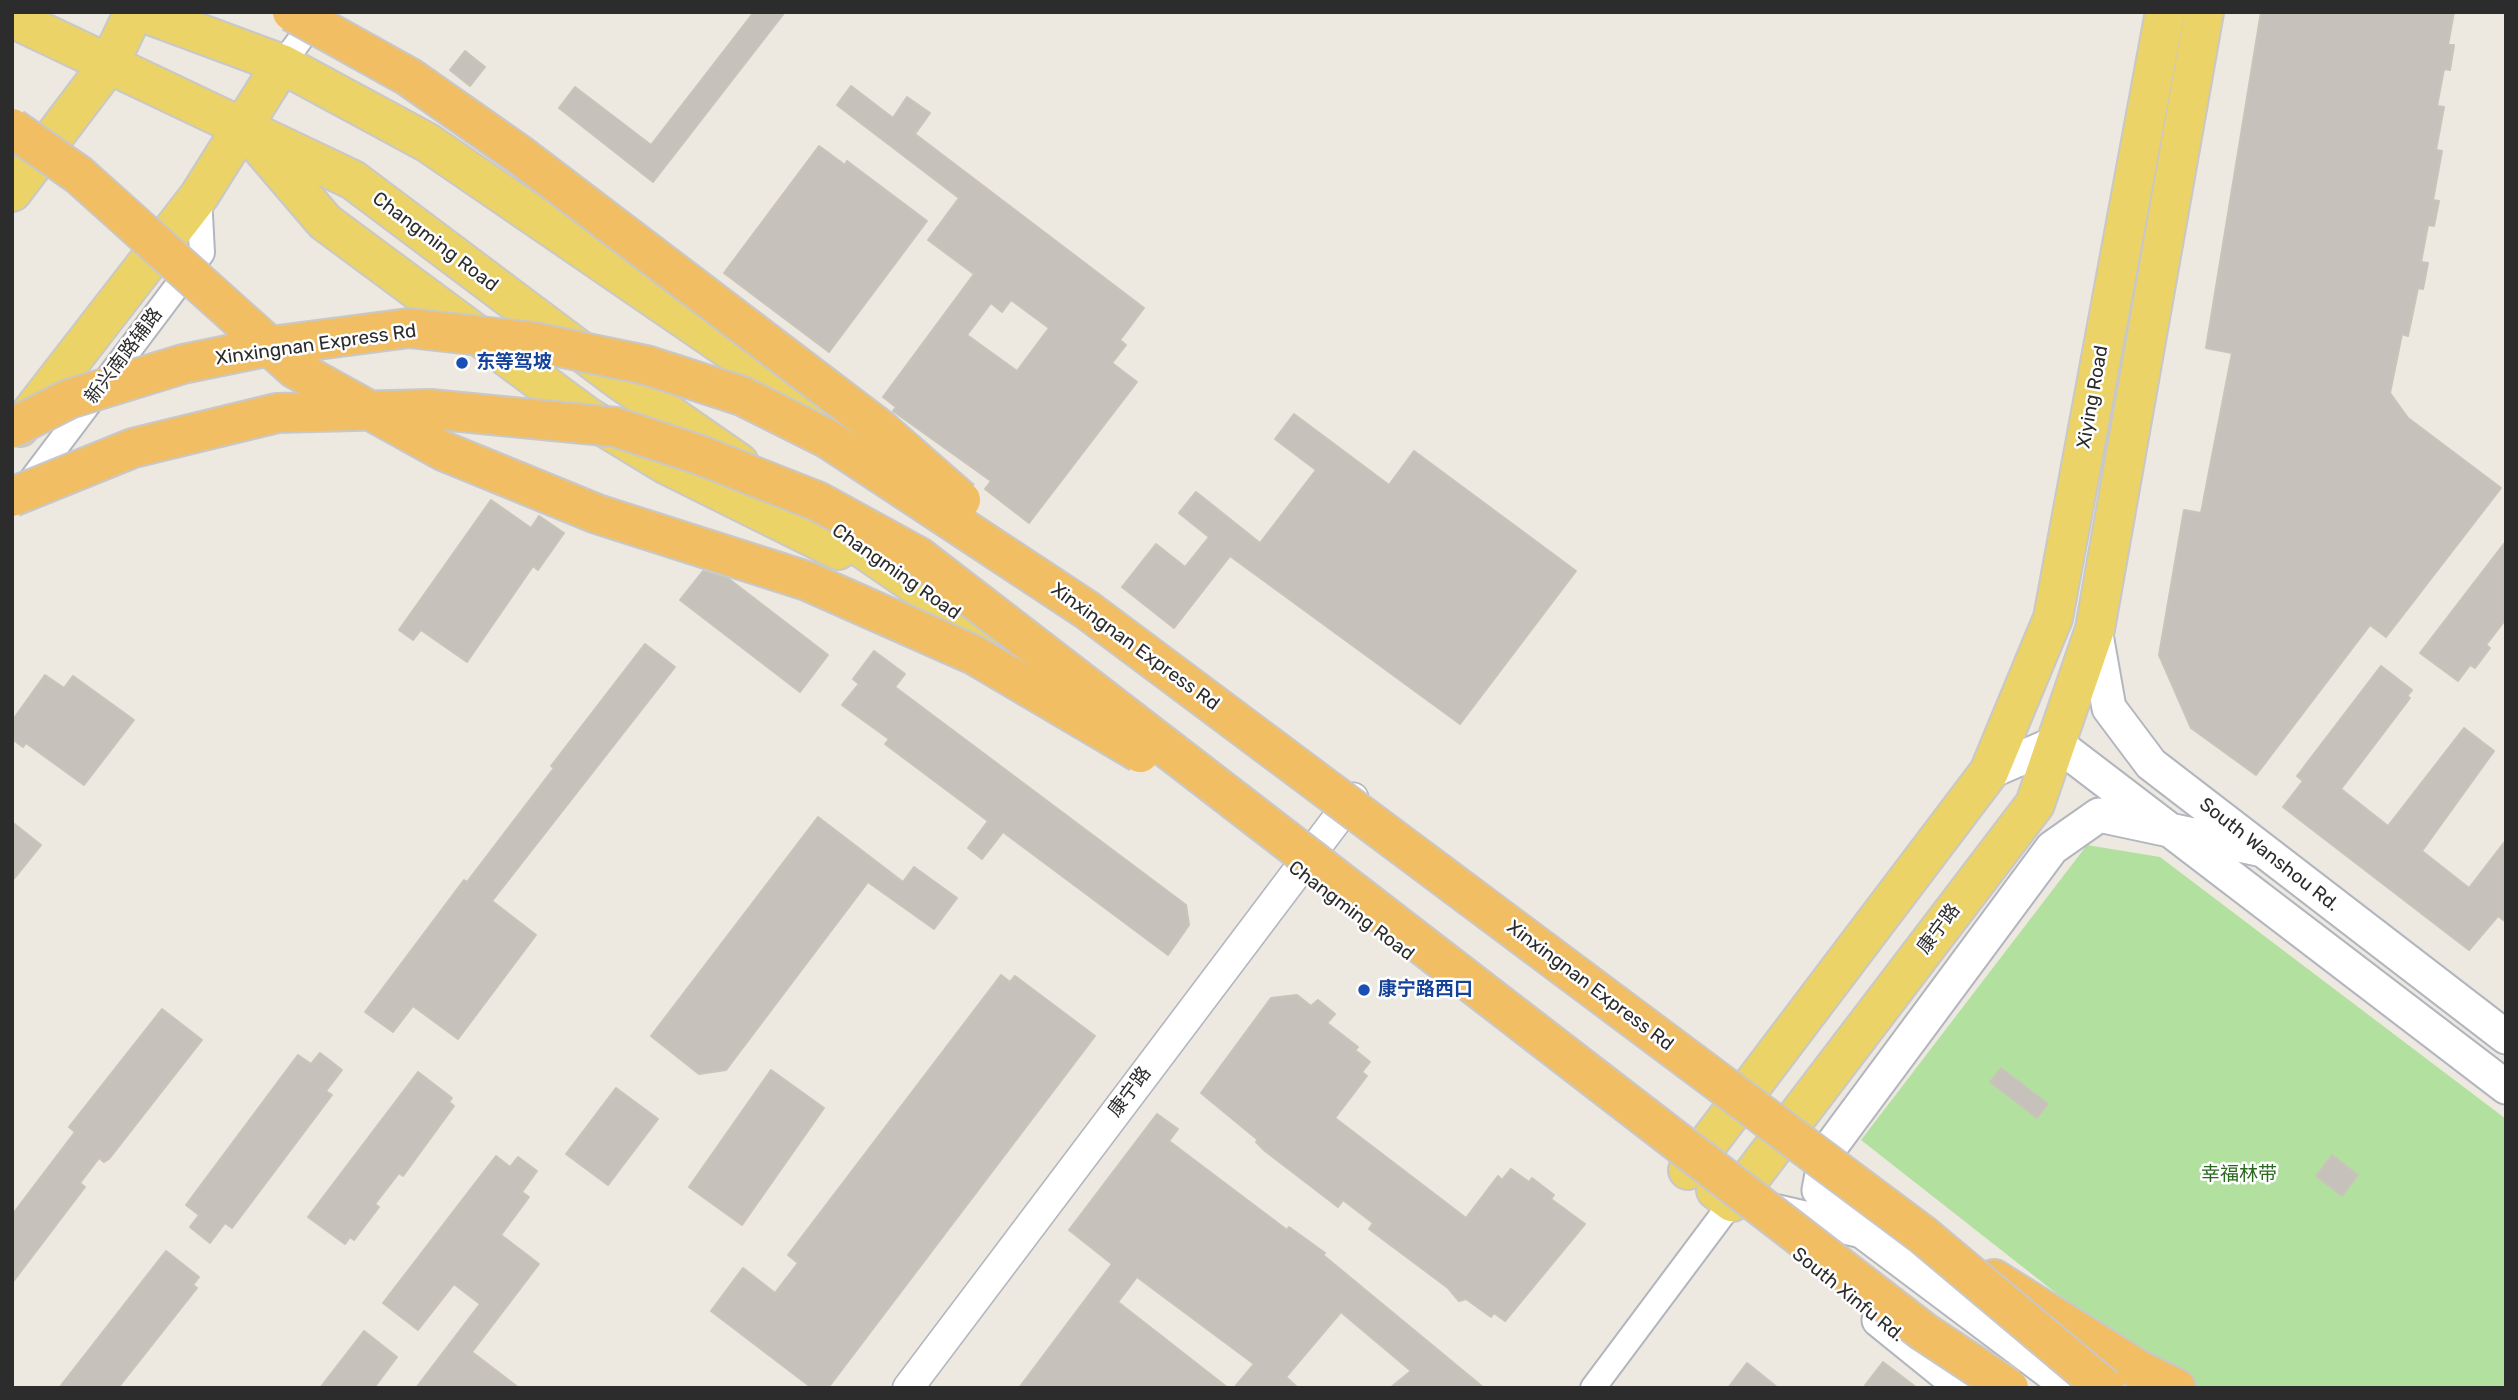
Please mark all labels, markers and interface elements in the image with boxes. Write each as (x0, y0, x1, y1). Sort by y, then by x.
street label: Changming Road (368, 187, 502, 297)
street label: 新兴南路辅路 (81, 304, 167, 408)
street label: Xinxingnan Express Rd (214, 320, 418, 370)
street label: Xiying Road (2073, 344, 2113, 450)
place label: 东等驾坡 (476, 352, 552, 374)
marker: 东等驾坡 (454, 355, 470, 371)
street label: Changming Road (827, 519, 965, 625)
street label: Xinxingnan Express Rd (1046, 578, 1224, 716)
street label: South Wanshou Rd. (2194, 793, 2344, 917)
street label: Changming Road (1284, 856, 1418, 966)
street label: 康宁路 (1913, 899, 1965, 959)
street label: Xinxingnan Express Rd (1502, 916, 1678, 1056)
place label: 康宁路西口 (1378, 979, 1473, 1001)
marker: 康宁路西口 (1356, 982, 1372, 998)
street label: 康宁路 (1104, 1062, 1156, 1122)
park label: 幸福林带 (2201, 1164, 2277, 1186)
street label: South Xinfu Rd. (1787, 1243, 1909, 1347)

